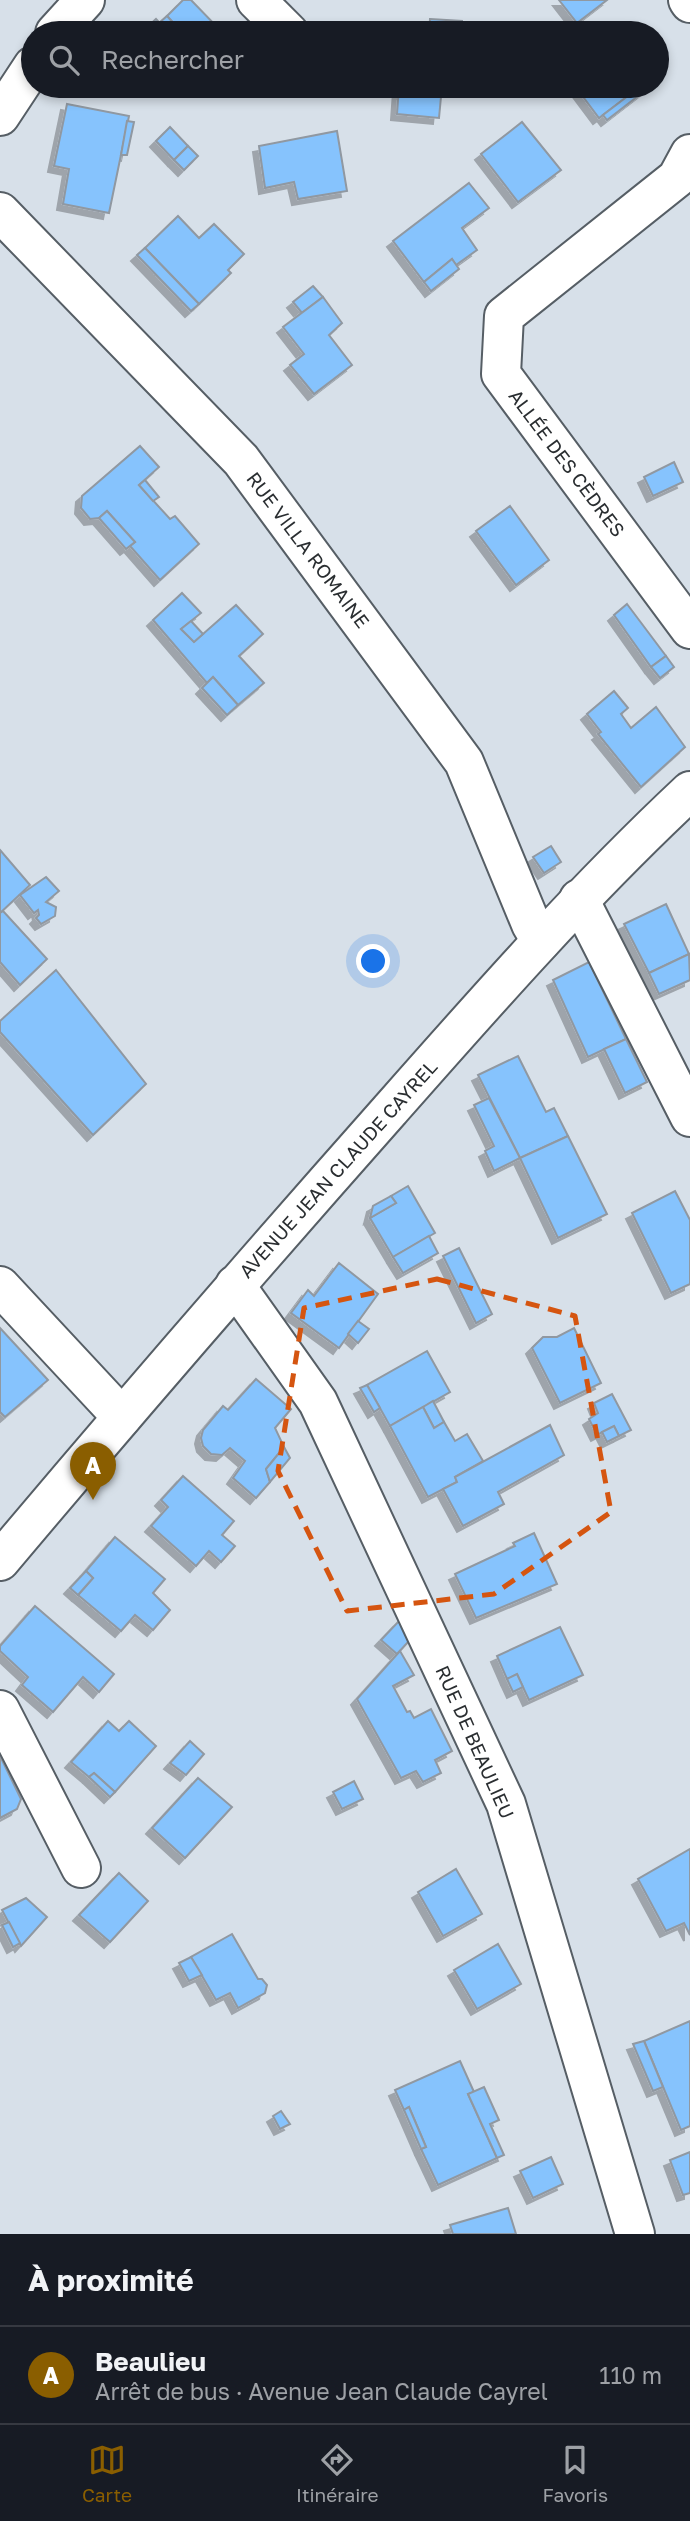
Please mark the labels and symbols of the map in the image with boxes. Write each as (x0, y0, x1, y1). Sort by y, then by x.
street label: ALLÉE DES CÈDRES (504, 384, 630, 541)
street label: RUE VILLA ROMAINE (242, 467, 375, 632)
your location (356, 944, 390, 978)
street label: AVENUE JEAN CLAUDE CAYREL (234, 1055, 442, 1282)
pin: A (70, 1442, 116, 1500)
street label: RUE DE BEAULIEU (431, 1662, 520, 1822)

